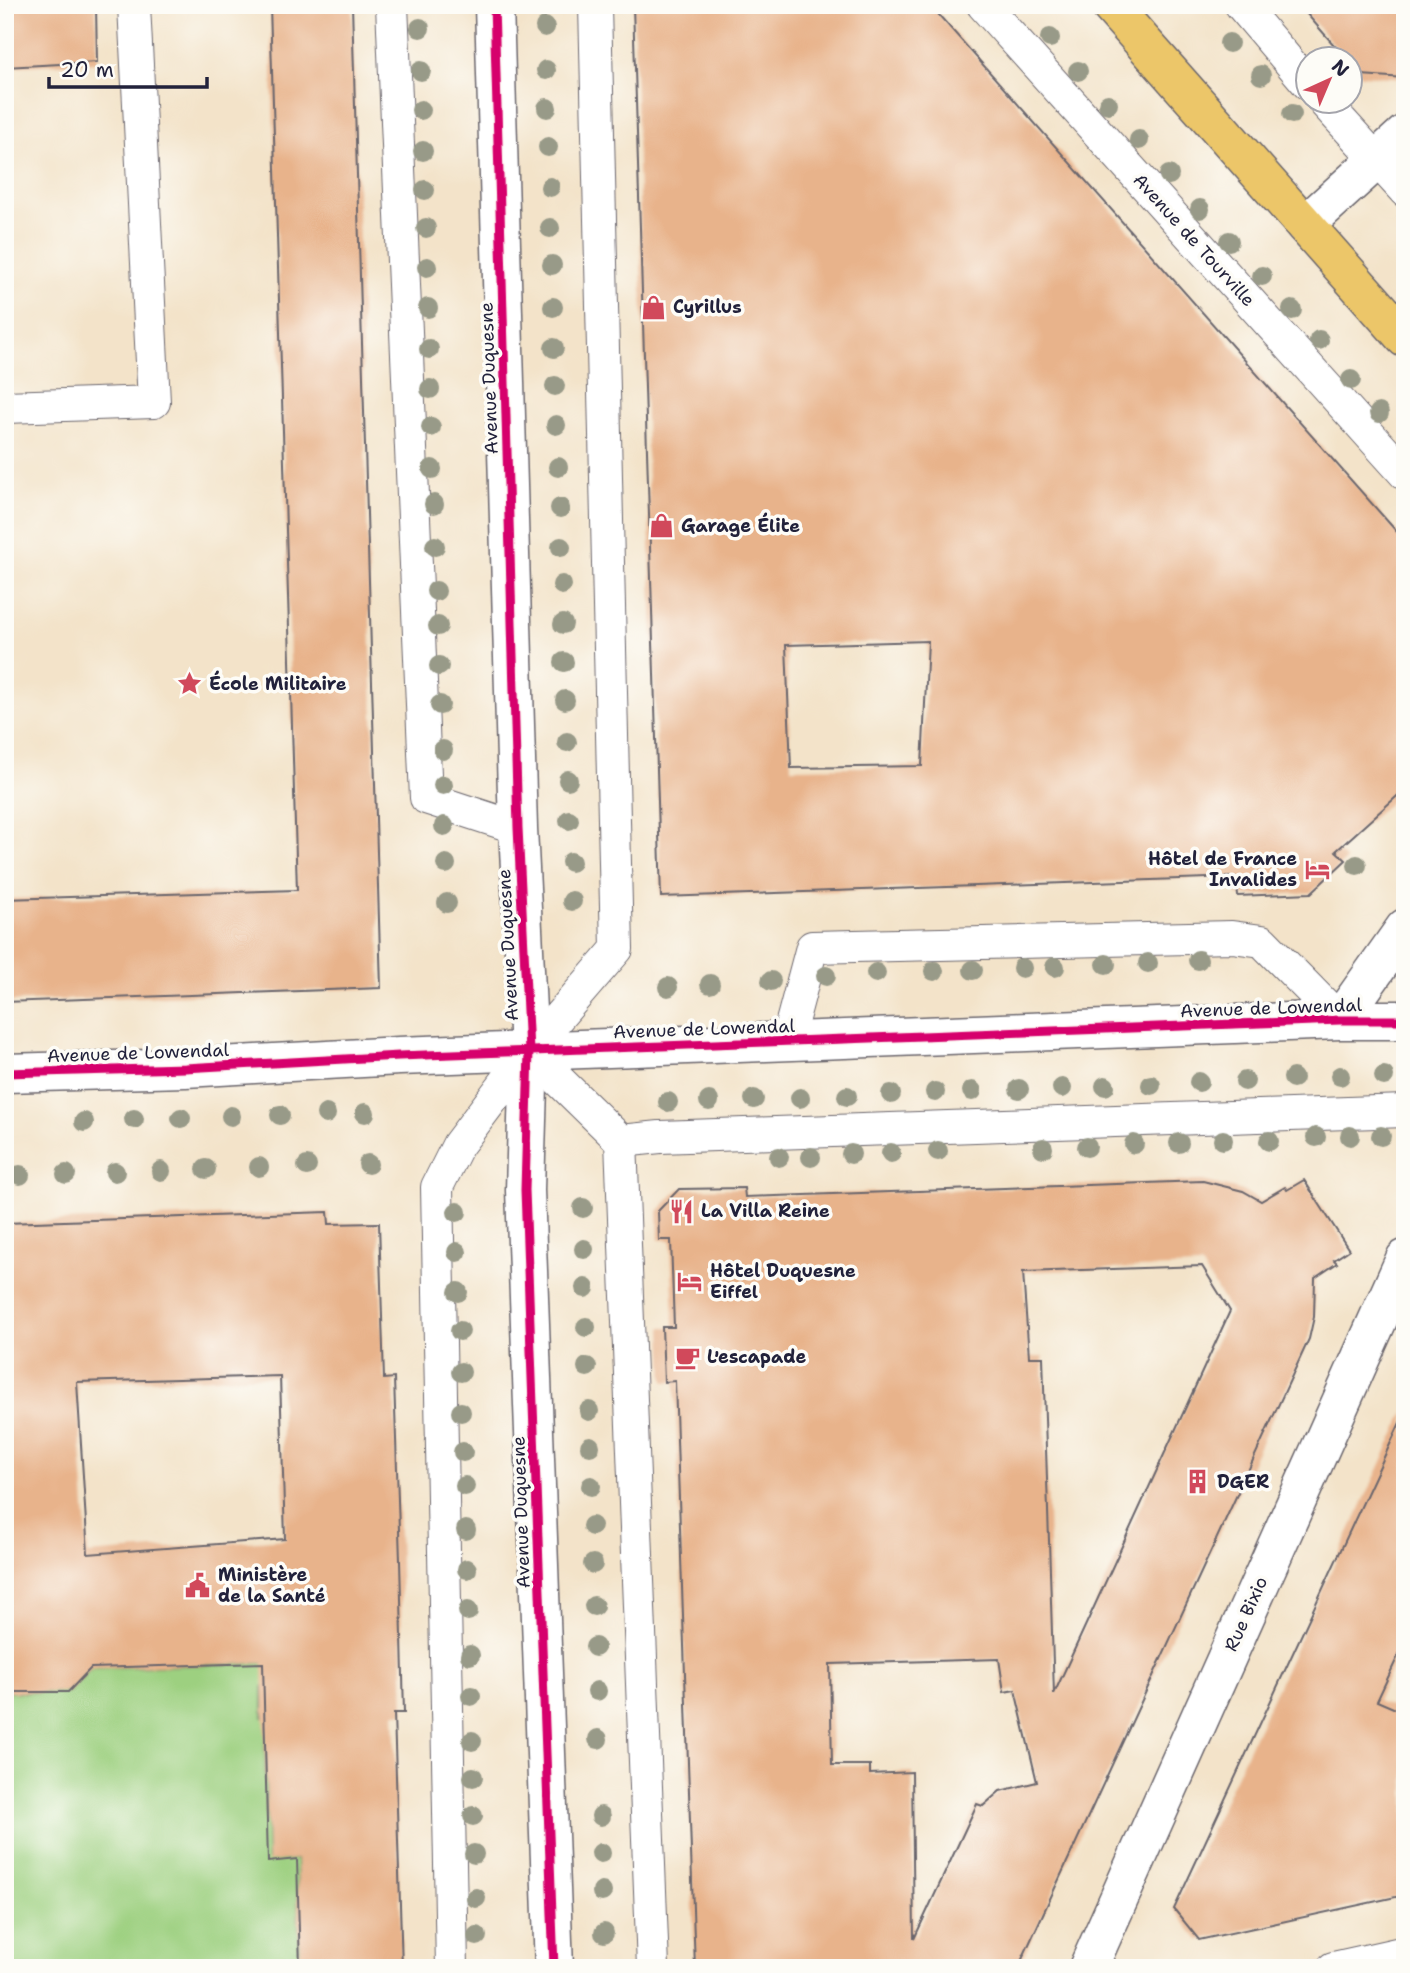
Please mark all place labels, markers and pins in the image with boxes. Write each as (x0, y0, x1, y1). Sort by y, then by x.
shop icon: Cyrillus (639, 293, 667, 321)
place label: Cyrillus (673, 295, 742, 319)
shop icon: Garage Élite (647, 512, 675, 540)
place label: Garage Élite (681, 512, 800, 538)
place icon: École Militaire (175, 670, 203, 698)
place label: École Militaire (209, 670, 347, 696)
place label: Hôtel de France Invalides (1148, 847, 1297, 892)
hotel icon: Hôtel de France Invalides (1303, 855, 1331, 883)
restaurant icon: La Villa Reine (667, 1197, 695, 1225)
place label: La Villa Reine (701, 1199, 830, 1223)
place label: Hôtel Duquesne Eiffel (710, 1259, 856, 1304)
hotel icon: Hôtel Duquesne Eiffel (676, 1267, 704, 1295)
cafe icon: L'escapade (673, 1343, 701, 1371)
place label: L'escapade (707, 1345, 807, 1369)
building icon: DGER (1183, 1468, 1211, 1496)
place label: DGER (1217, 1470, 1269, 1494)
place label: Ministère de la Santé (218, 1563, 326, 1608)
public building icon: Ministère de la Santé (184, 1571, 212, 1599)

